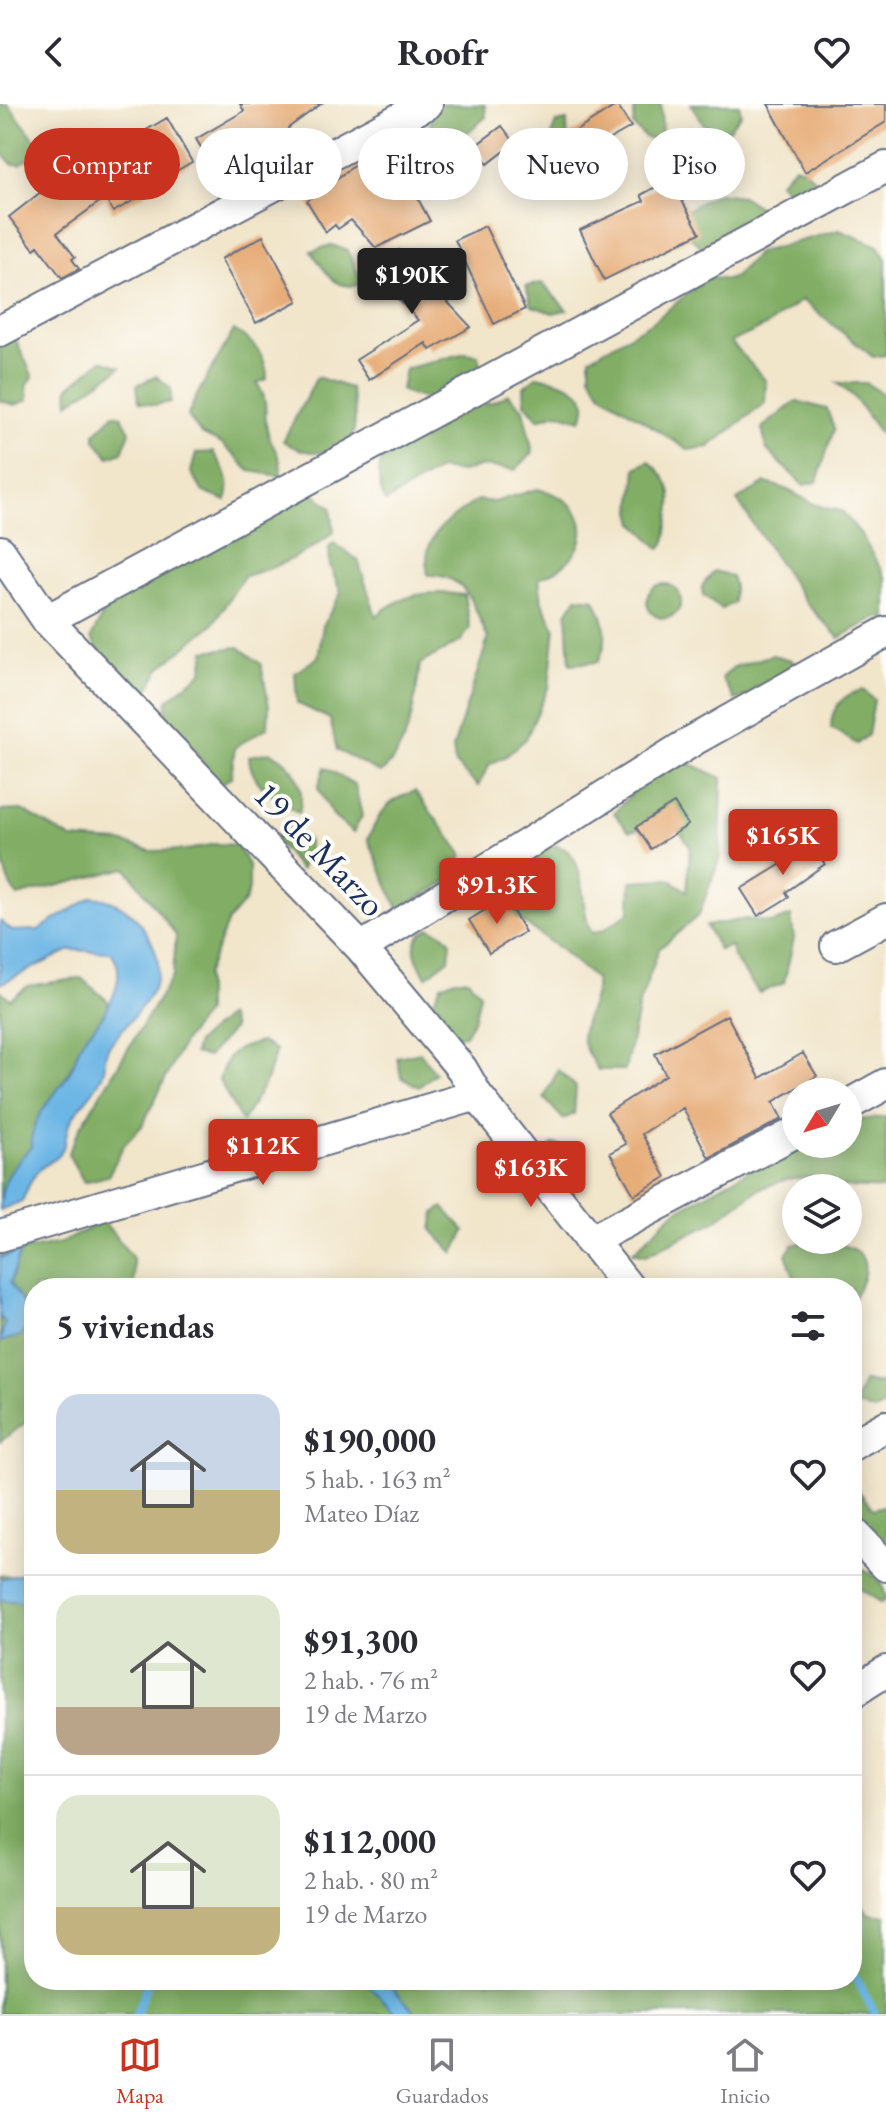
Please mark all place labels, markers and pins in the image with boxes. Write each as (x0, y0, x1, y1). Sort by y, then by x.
pin: $190K (356, 248, 468, 316)
pin: $165K (727, 809, 839, 877)
pin: $91.3K (432, 858, 562, 926)
pin: $112K (207, 1119, 319, 1187)
pin: $163K (475, 1141, 587, 1209)

